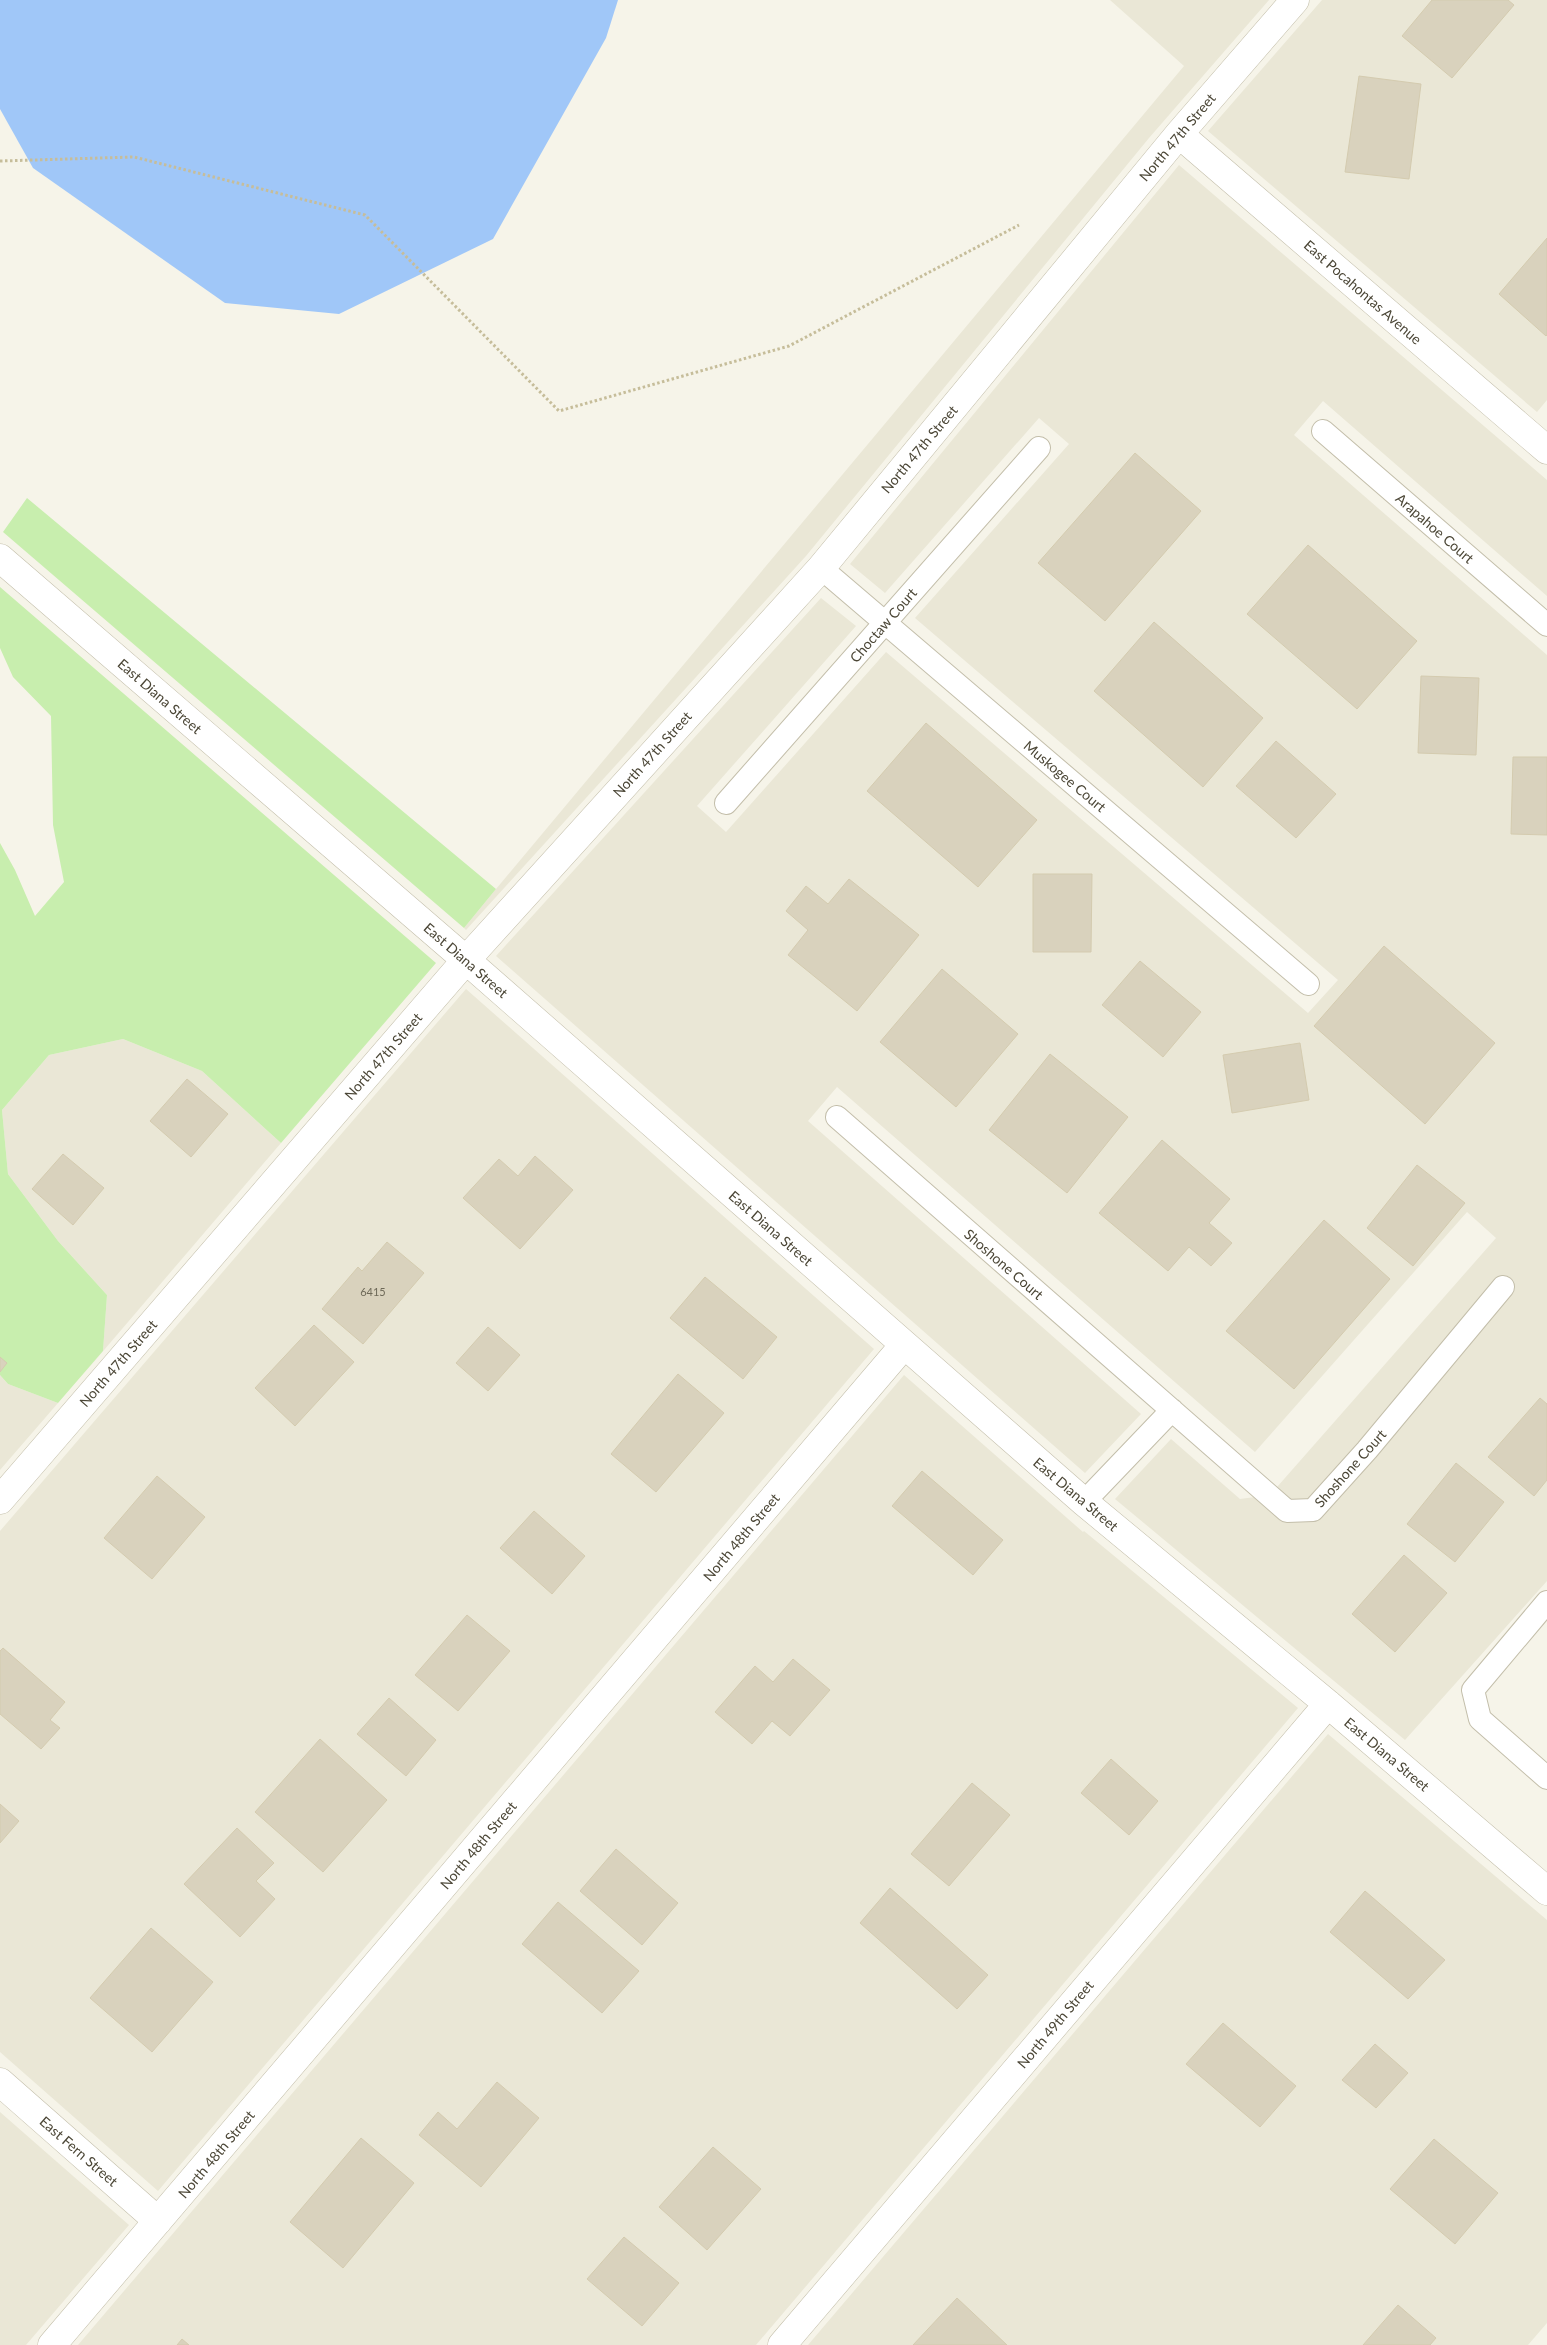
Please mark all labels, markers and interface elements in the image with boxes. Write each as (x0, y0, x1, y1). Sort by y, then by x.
street label: North 47th Street (1135, 90, 1219, 184)
street label: East Pocahontas Avenue (1301, 236, 1425, 348)
street label: North 47th Street (877, 402, 961, 496)
street label: Arapahoe Court (1392, 489, 1478, 567)
street label: Choctaw Court (846, 584, 920, 666)
street label: East Diana Street (115, 655, 205, 737)
street label: North 47th Street (609, 708, 695, 800)
street label: Muskogee Court (1020, 737, 1110, 815)
street label: East Diana Street (421, 919, 511, 1001)
street label: North 47th Street (341, 1009, 425, 1103)
street label: East Diana Street (726, 1187, 816, 1269)
street label: Shoshone Court (961, 1225, 1047, 1303)
house number: 6415 (360, 1285, 386, 1298)
street label: North 47th Street (76, 1316, 160, 1410)
street label: Shoshone Court (1311, 1426, 1389, 1510)
street label: East Diana Street (1030, 1454, 1122, 1534)
street label: North 48th Street (699, 1490, 783, 1584)
street label: East Diana Street (1341, 1714, 1433, 1794)
street label: North 48th Street (436, 1798, 520, 1892)
street label: North 49th Street (1013, 1977, 1097, 2071)
street label: North 48th Street (174, 2107, 258, 2201)
street label: East Fern Street (37, 2113, 121, 2189)

